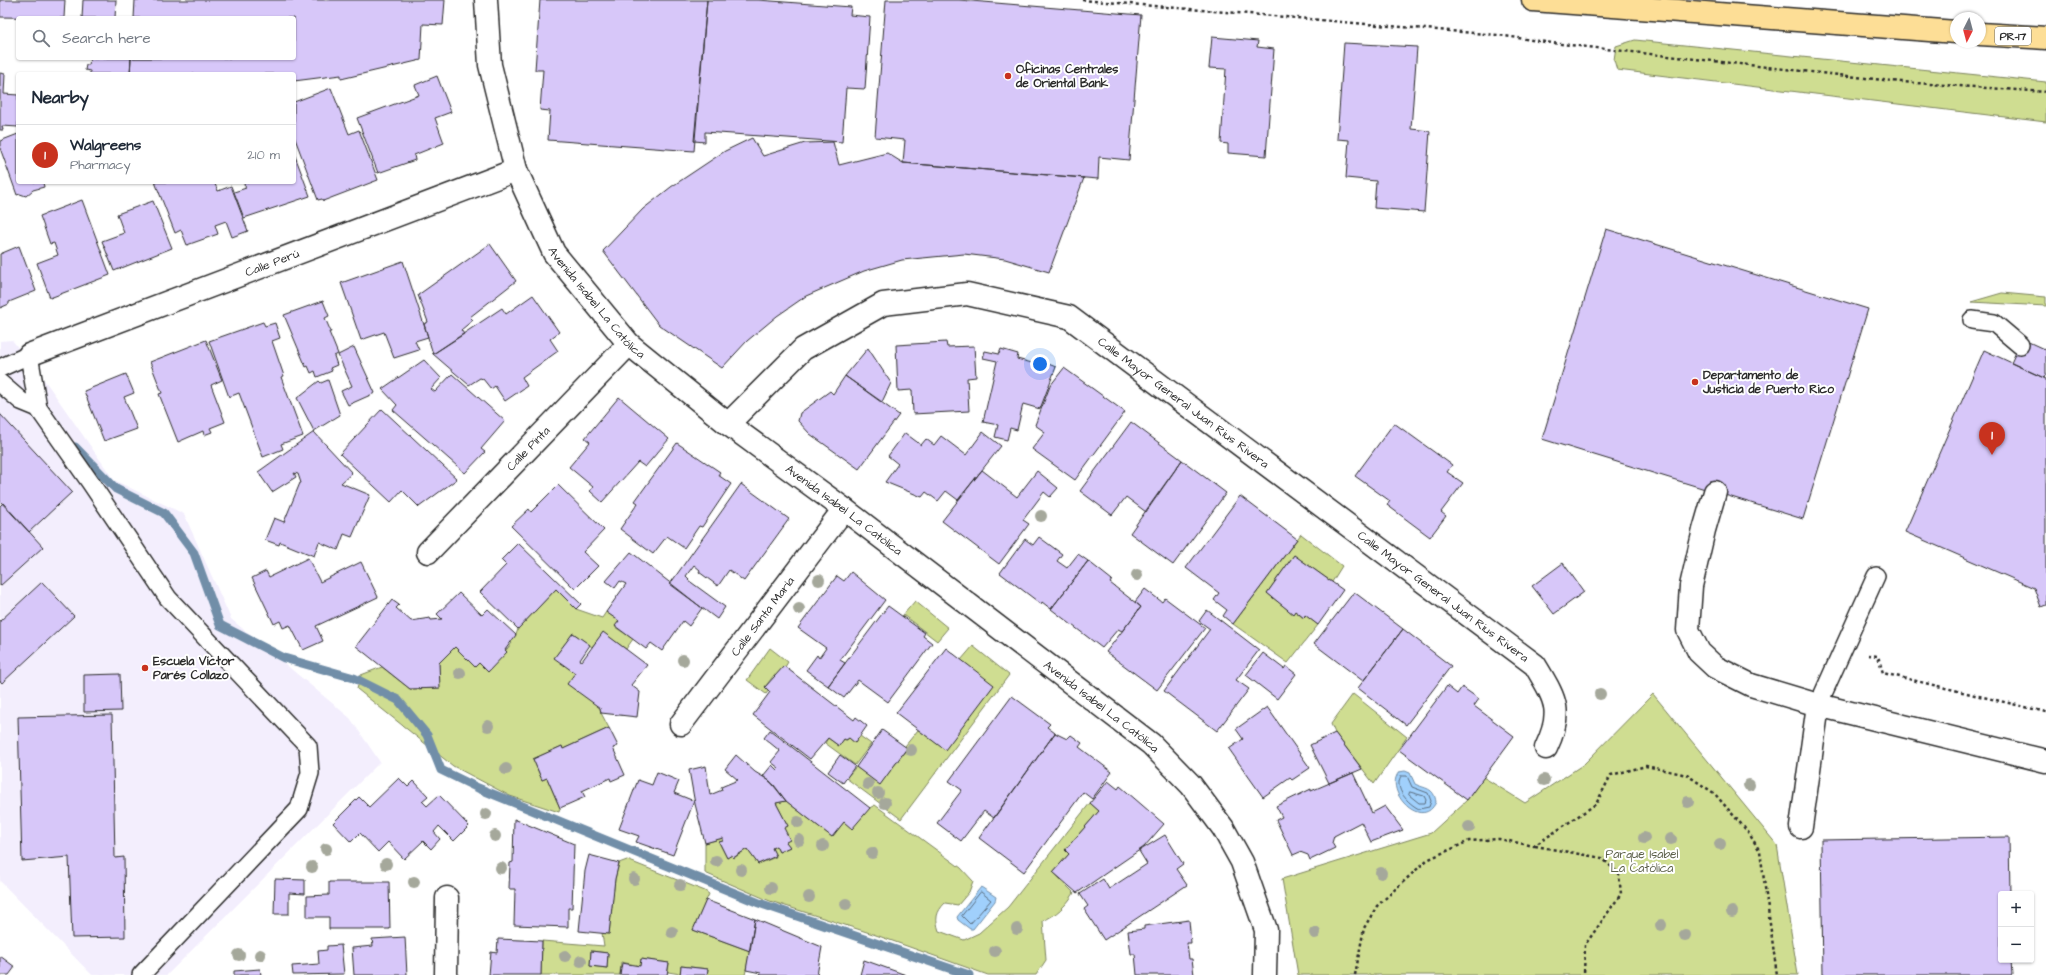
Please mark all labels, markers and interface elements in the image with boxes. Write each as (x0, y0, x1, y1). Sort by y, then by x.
north arrow (1950, 12, 1986, 48)
search box (16, 16, 296, 60)
icon: search (30, 27, 52, 49)
road number: PR-17 (1995, 27, 2031, 45)
text: Search here (62, 28, 151, 49)
place label: Oficinas Centrales de Oriental Bank (1015, 61, 1118, 92)
marker: Oficinas Centrales de Oriental Bank (1003, 71, 1013, 81)
text: Nearby (32, 86, 89, 110)
text: Walgreens (70, 135, 141, 156)
text: 1 (44, 146, 46, 164)
text: 210 m (247, 146, 280, 164)
text: Pharmacy (70, 156, 131, 174)
street label: Calle Perú (243, 245, 302, 281)
street label: Avenida Isabel La Católica (543, 245, 648, 363)
street label: Calle Mayor General Juan Rius Rivera (1094, 333, 1272, 473)
your location (1030, 354, 1050, 374)
place label: Departamento de Justicia de Puerto Rico (1702, 367, 1834, 398)
marker: Departamento de Justicia de Puerto Rico (1690, 377, 1700, 387)
pin: 1 (1979, 422, 2005, 455)
street label: Calle Pinta (503, 423, 554, 475)
street label: Avenida Isabel La Católica (782, 461, 906, 560)
street label: Calle Mayor General Juan Rius Rivera (1354, 527, 1532, 666)
street label: Calle Santa María (727, 573, 799, 660)
place label: Escuela Víctor Parés Collazo (153, 653, 235, 684)
street label: Avenida Isabel La Católica (1040, 657, 1163, 757)
marker: Escuela Víctor Parés Collazo (140, 663, 150, 673)
park label: Parque Isabel La Católica (1606, 846, 1679, 877)
map controls (1998, 891, 2034, 963)
button: + (1998, 891, 2034, 927)
button: − (1998, 927, 2034, 963)

